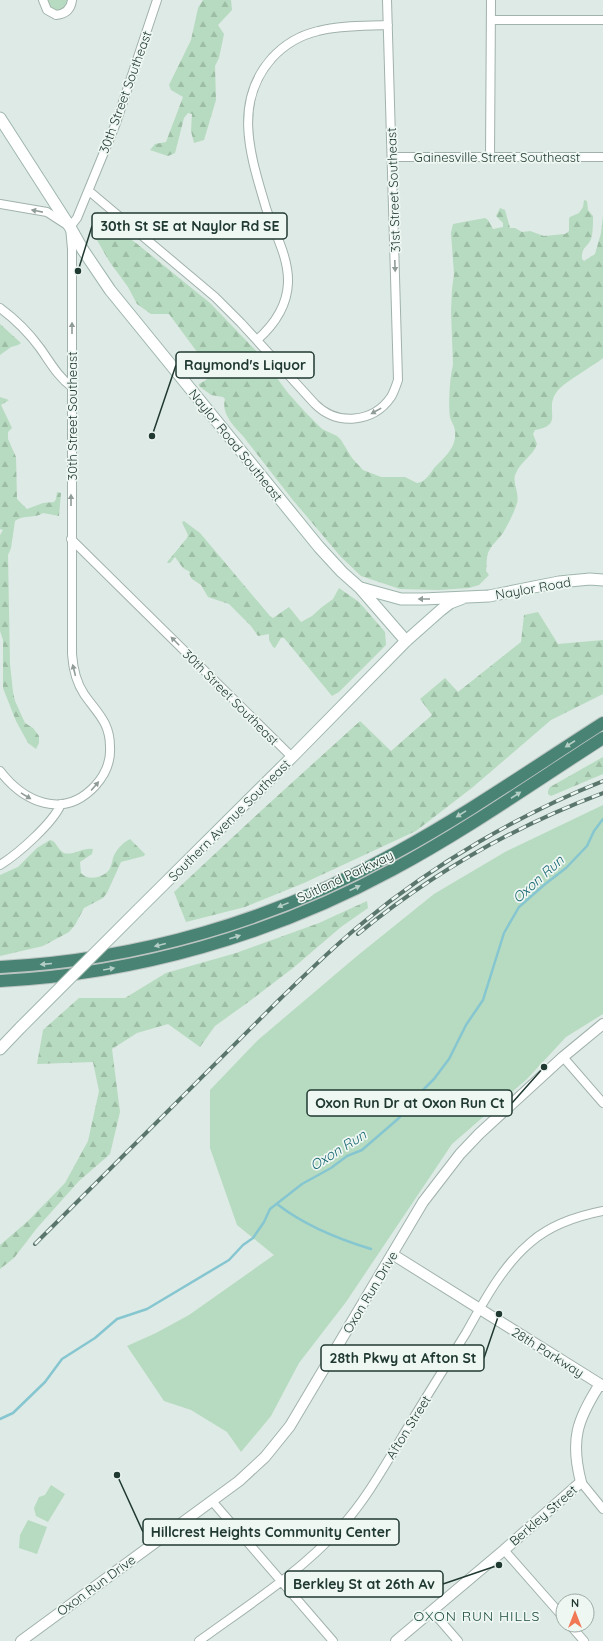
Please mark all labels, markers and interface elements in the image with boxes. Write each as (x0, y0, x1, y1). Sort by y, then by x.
street label: 30th Street Southeast (95, 29, 155, 155)
street label: 31st Street Southeast (383, 127, 403, 253)
street label: Gainesville Street Southeast (414, 149, 580, 165)
one-way arrow (30, 207, 43, 213)
callout: 30th St SE at Naylor Rd SE (92, 213, 287, 239)
text: 30th St SE at Naylor Rd SE (101, 217, 280, 235)
one-way arrow (392, 260, 398, 273)
one-way arrow (69, 321, 75, 334)
street label: 30th Street Southeast (64, 351, 80, 481)
callout: Raymond's Liquor (176, 352, 314, 378)
text: Raymond's Liquor (184, 356, 306, 374)
street label: Naylor Road Southeast (186, 386, 286, 504)
one-way arrow (370, 407, 382, 414)
one-way arrow (68, 493, 74, 506)
street label: Naylor Road (494, 574, 572, 602)
one-way arrow (417, 596, 430, 602)
one-way arrow (170, 636, 179, 646)
street label: 30th Street Southeast (180, 646, 282, 748)
one-way arrow (71, 664, 77, 676)
one-way arrow (565, 740, 575, 748)
street label: Southern Avenue Southeast (165, 756, 293, 884)
one-way arrow (90, 781, 99, 791)
one-way arrow (510, 791, 522, 798)
one-way arrow (20, 792, 32, 799)
one-way arrow (455, 811, 467, 818)
street label: Suitland Parkway (294, 847, 396, 905)
water label: Oxon Run (509, 851, 568, 907)
one-way arrow (350, 885, 361, 891)
one-way arrow (277, 903, 289, 909)
one-way arrow (229, 934, 241, 940)
one-way arrow (153, 942, 166, 948)
one-way arrow (40, 960, 52, 967)
one-way arrow (103, 965, 115, 971)
callout: Oxon Run Dr at Oxon Run Ct (307, 1090, 512, 1116)
text: Oxon Run Dr at Oxon Run Ct (315, 1094, 505, 1112)
water label: Oxon Run (307, 1125, 370, 1174)
street label: Oxon Run Drive (339, 1248, 401, 1336)
street label: 28th Parkway (509, 1323, 587, 1381)
callout: 28th Pkwy at Afton St (321, 1345, 484, 1371)
text: 28th Pkwy at Afton St (329, 1349, 477, 1367)
street label: Afton Street (382, 1392, 434, 1462)
street label: Berkley Street (506, 1481, 580, 1549)
callout: Hillcrest Heights Community Center (143, 1519, 399, 1545)
text: Hillcrest Heights Community Center (151, 1523, 391, 1541)
street label: Oxon Run Drive (54, 1551, 138, 1619)
callout: Berkley St at 26th Av (285, 1571, 443, 1597)
text: Berkley St at 26th Av (293, 1575, 435, 1593)
north arrow (555, 1593, 595, 1633)
text: N (571, 1596, 579, 1610)
district label: OXON RUN HILLS (414, 1607, 540, 1625)

